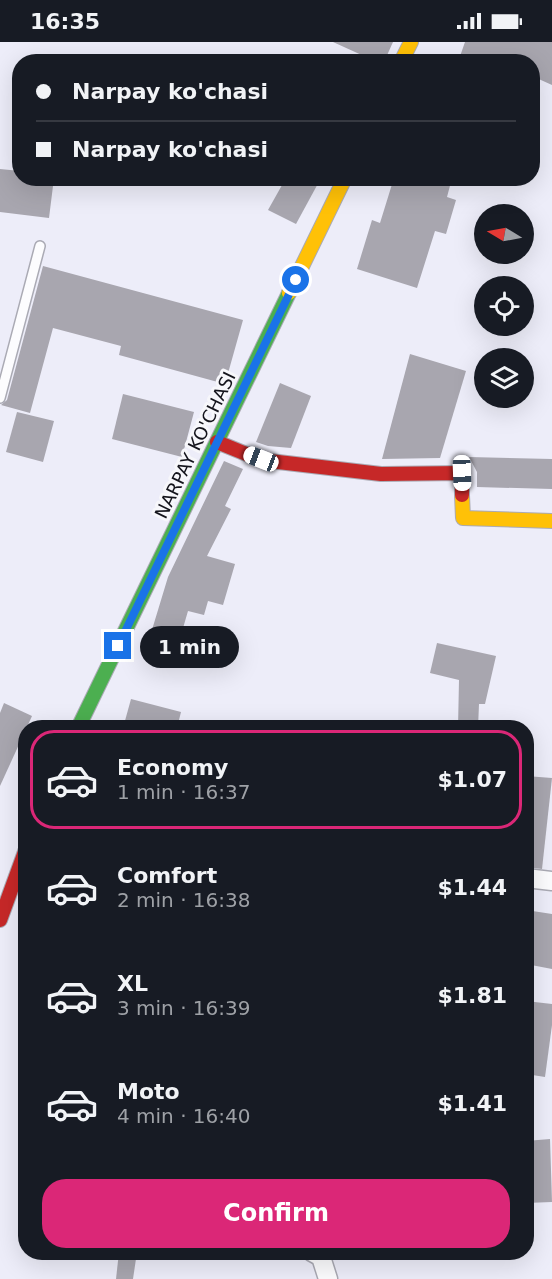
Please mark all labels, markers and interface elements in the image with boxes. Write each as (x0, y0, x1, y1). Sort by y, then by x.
text: 16:35 (30, 9, 100, 34)
text: Narpay ko'chasi (72, 79, 268, 104)
text: Narpay ko'chasi (72, 137, 268, 162)
north arrow (474, 204, 534, 264)
map controls (474, 204, 534, 408)
route start (282, 266, 309, 293)
button: locate (474, 276, 534, 336)
button: layers (474, 348, 534, 408)
street label: NARPAY KO'CHASI (150, 368, 240, 522)
car (241, 444, 281, 474)
car (452, 455, 472, 491)
callout: 1 min (139, 625, 238, 667)
route end (104, 632, 131, 659)
text: 1 min (158, 635, 221, 659)
icon: car (45, 753, 99, 807)
text: Economy (117, 755, 228, 780)
text: $1.07 (437, 767, 507, 792)
text: 1 min · 16:37 (117, 780, 251, 804)
icon: car (45, 861, 99, 915)
text: Comfort (117, 863, 217, 888)
text: $1.44 (437, 875, 507, 900)
text: 2 min · 16:38 (117, 888, 251, 912)
icon: car (45, 969, 99, 1023)
text: XL (117, 971, 148, 996)
text: $1.81 (437, 983, 507, 1008)
text: 3 min · 16:39 (117, 996, 251, 1020)
icon: car (45, 1077, 99, 1131)
text: Moto (117, 1079, 180, 1104)
text: $1.41 (437, 1091, 507, 1116)
text: 4 min · 16:40 (117, 1104, 251, 1128)
button: Confirm (42, 1179, 510, 1248)

